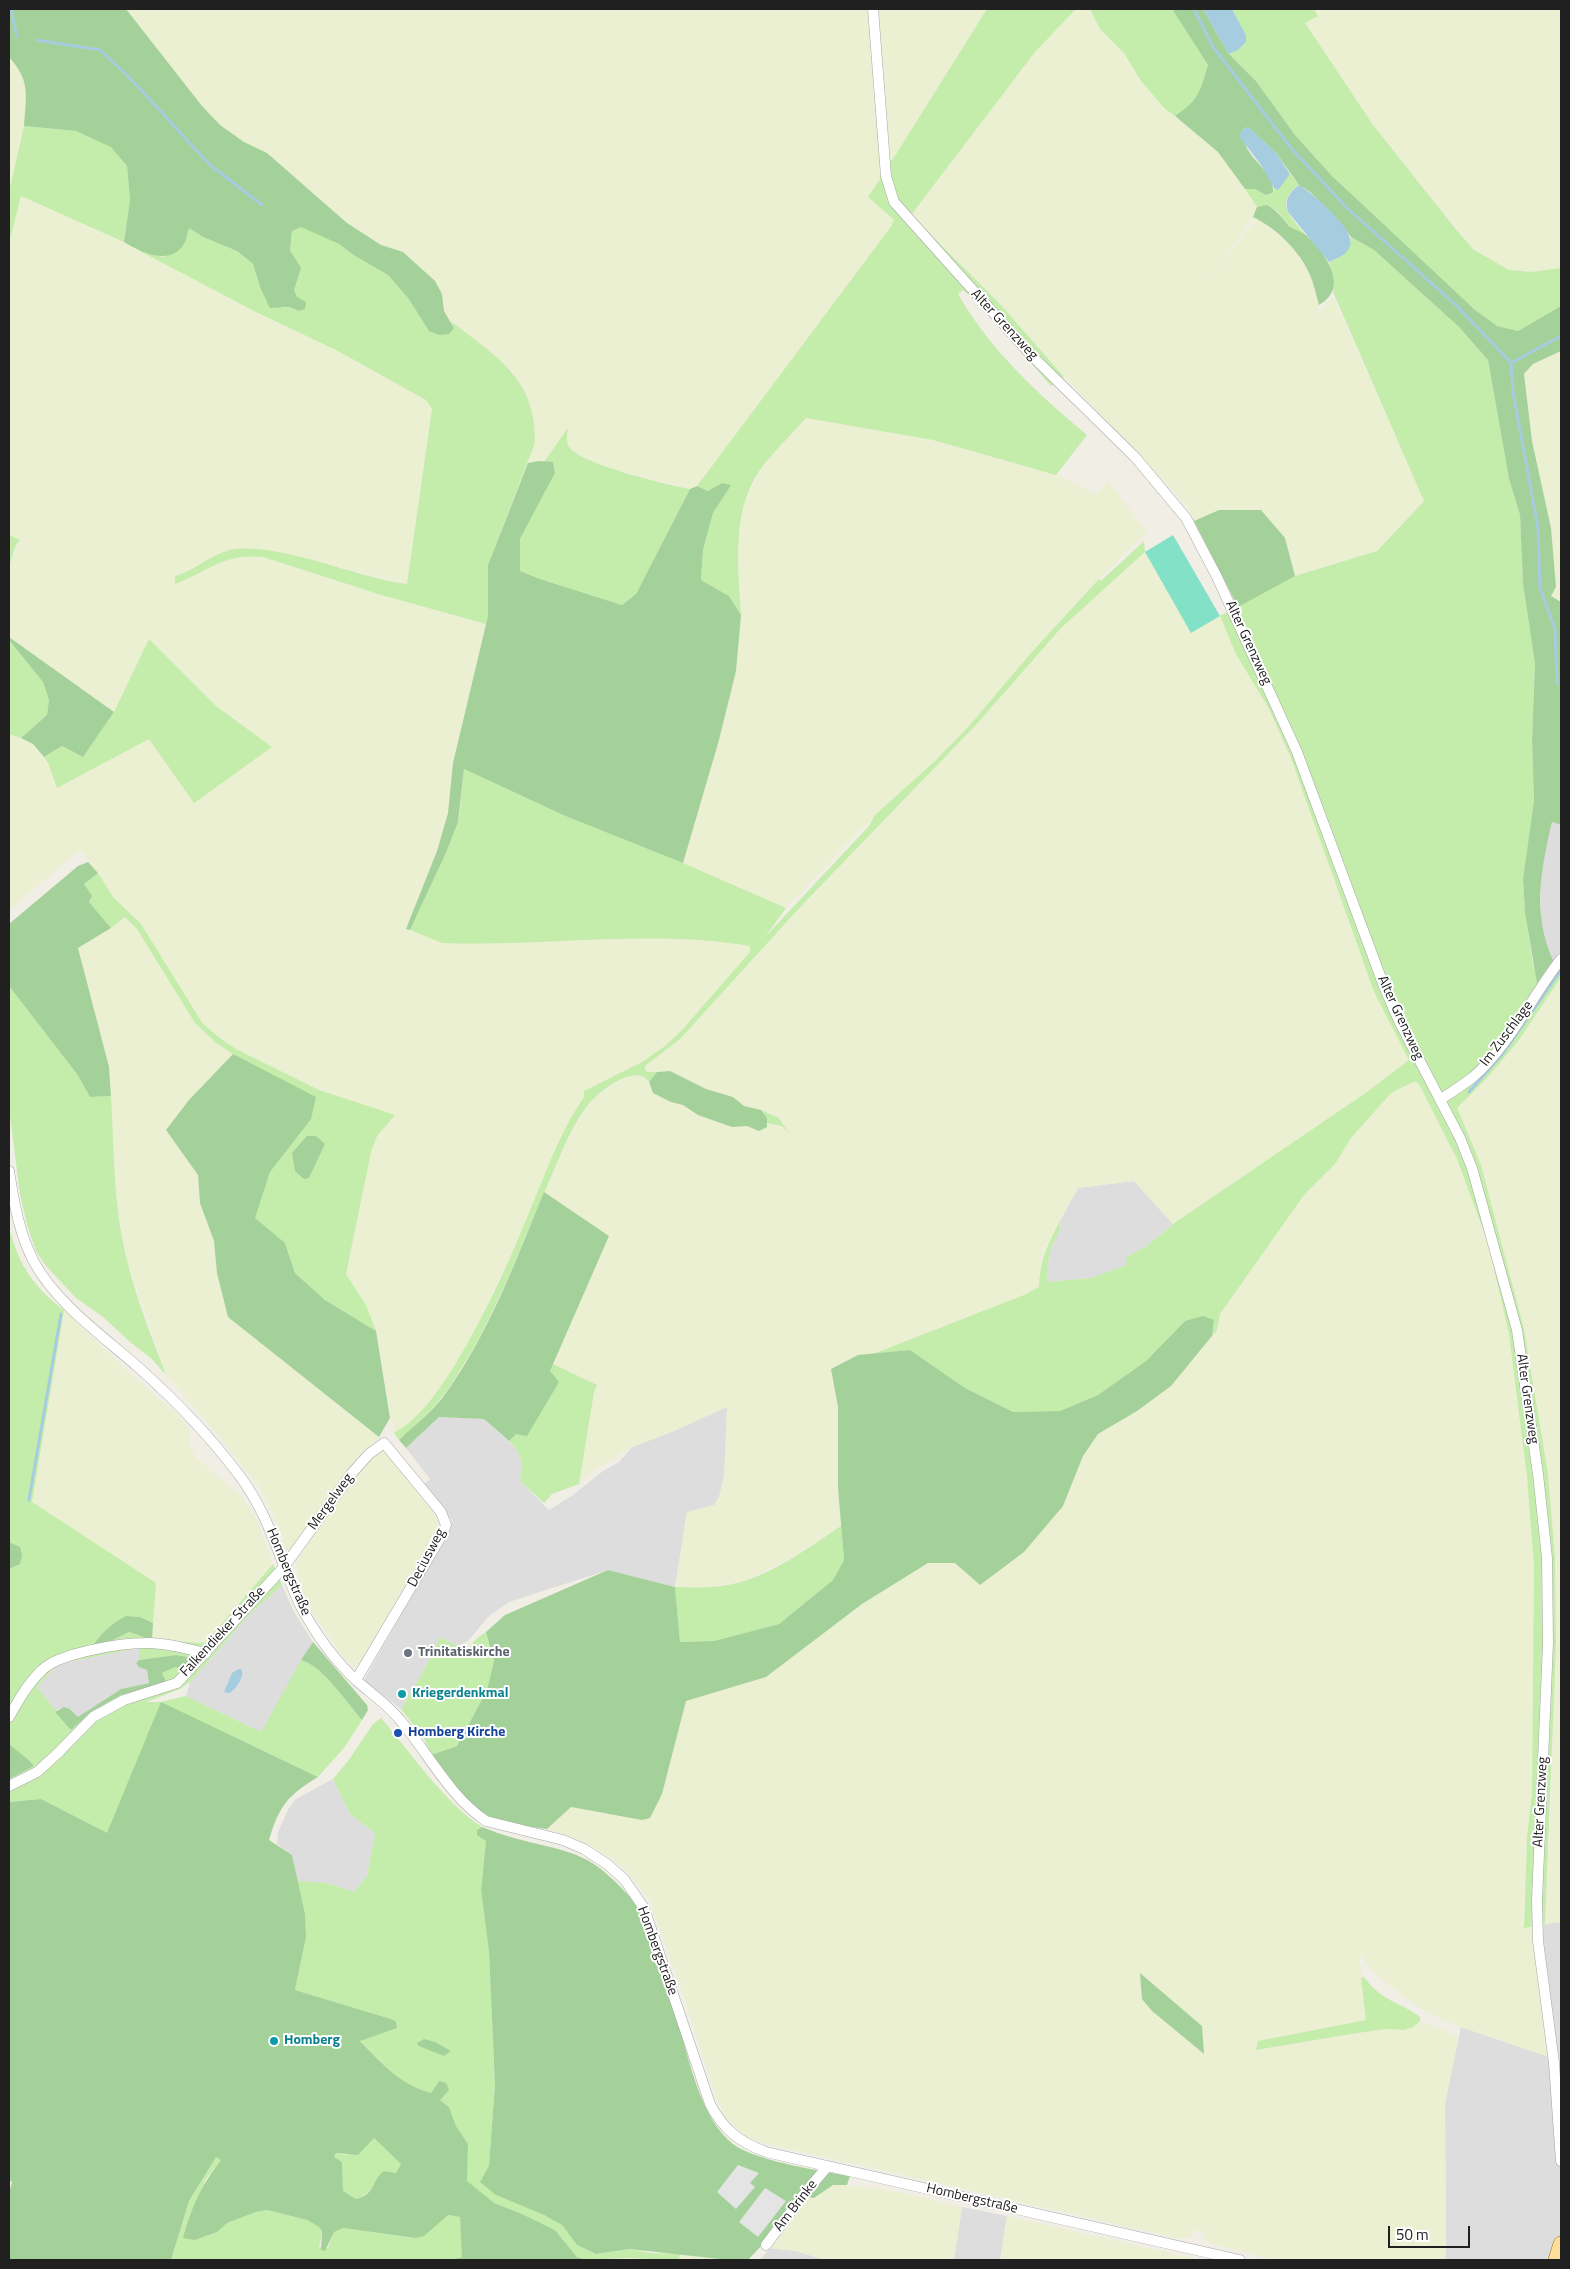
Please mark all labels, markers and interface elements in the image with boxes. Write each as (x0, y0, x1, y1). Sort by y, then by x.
street label: Alter Grenzweg (967, 286, 1041, 364)
street label: Alter Grenzweg (1221, 598, 1275, 688)
street label: Alter Grenzweg (1373, 973, 1427, 1063)
street label: Im Zuschlage (1477, 998, 1537, 1070)
street label: Alter Grenzweg (1512, 1353, 1542, 1445)
street label: Mergelweg (305, 1470, 357, 1534)
street label: Hombergstraße (262, 1526, 314, 1618)
street label: Deciusweg (405, 1526, 449, 1590)
street label: Falkendieker Straße (177, 1584, 269, 1680)
place label: Trinitatiskirche (418, 1645, 510, 1661)
marker: Trinitatiskirche (402, 1647, 414, 1659)
place label: Kriegerdenkmal (412, 1686, 508, 1702)
marker: Kriegerdenkmal (396, 1688, 408, 1700)
place label: Homberg Kirche (408, 1725, 505, 1741)
marker: Homberg Kirche (392, 1727, 404, 1739)
street label: Alter Grenzweg (1530, 1756, 1552, 1848)
street label: Hombergstraße (633, 1904, 681, 1998)
place label: Homberg (284, 2033, 340, 2049)
marker: Homberg (268, 2035, 280, 2047)
street label: Am Brinke (771, 2177, 821, 2235)
street label: Hombergstraße (925, 2180, 1019, 2218)
scale bar (1390, 2216, 1472, 2248)
text: 50 m (1396, 2223, 1429, 2246)

